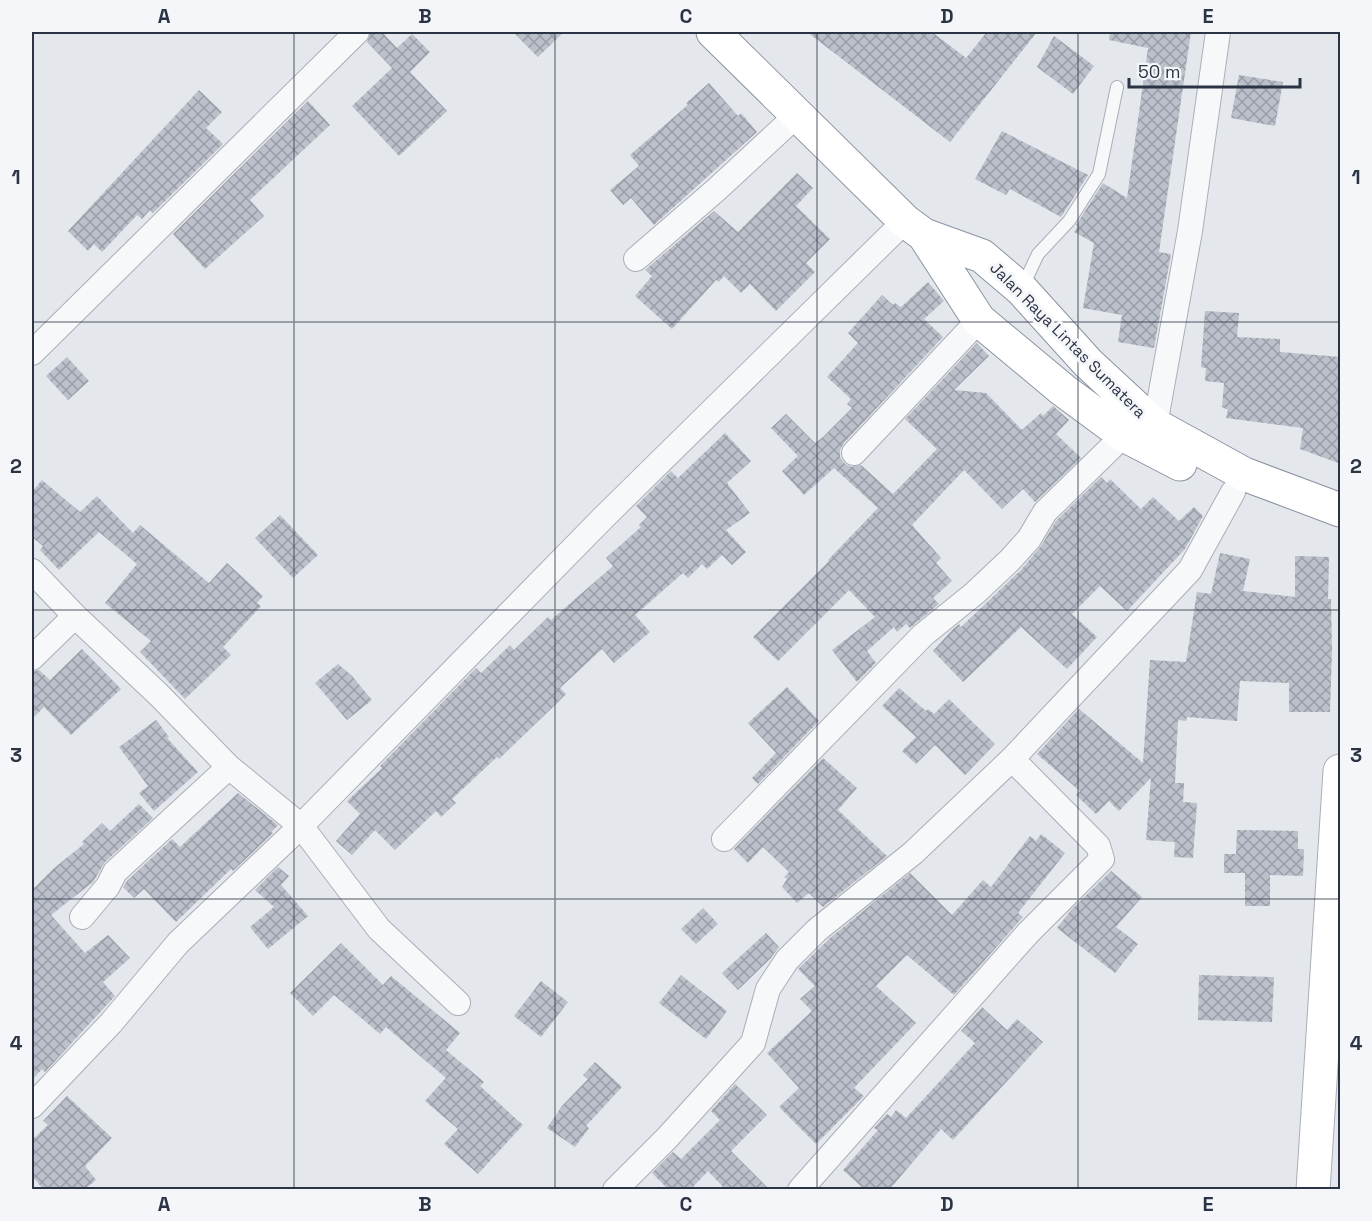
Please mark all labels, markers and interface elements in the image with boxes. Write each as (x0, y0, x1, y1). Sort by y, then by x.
text: A (158, 3, 171, 29)
text: B (418, 3, 432, 29)
text: C (680, 3, 693, 29)
text: D (940, 3, 954, 29)
text: E (1202, 3, 1214, 29)
scale bar (1129, 51, 1300, 89)
text: 50 m (1138, 60, 1180, 83)
text: 1 (11, 164, 21, 190)
text: 1 (1351, 164, 1361, 190)
street label: Jalan Raya Lintas Sumatera (986, 258, 1150, 422)
text: 2 (10, 453, 22, 479)
text: 2 (1350, 453, 1362, 479)
text: 3 (10, 742, 22, 768)
text: 3 (1350, 742, 1362, 768)
text: 4 (10, 1030, 23, 1056)
text: 4 (1350, 1030, 1363, 1056)
text: A (158, 1191, 171, 1217)
text: B (418, 1191, 432, 1217)
text: C (680, 1191, 693, 1217)
text: D (940, 1191, 954, 1217)
text: E (1202, 1191, 1214, 1217)

